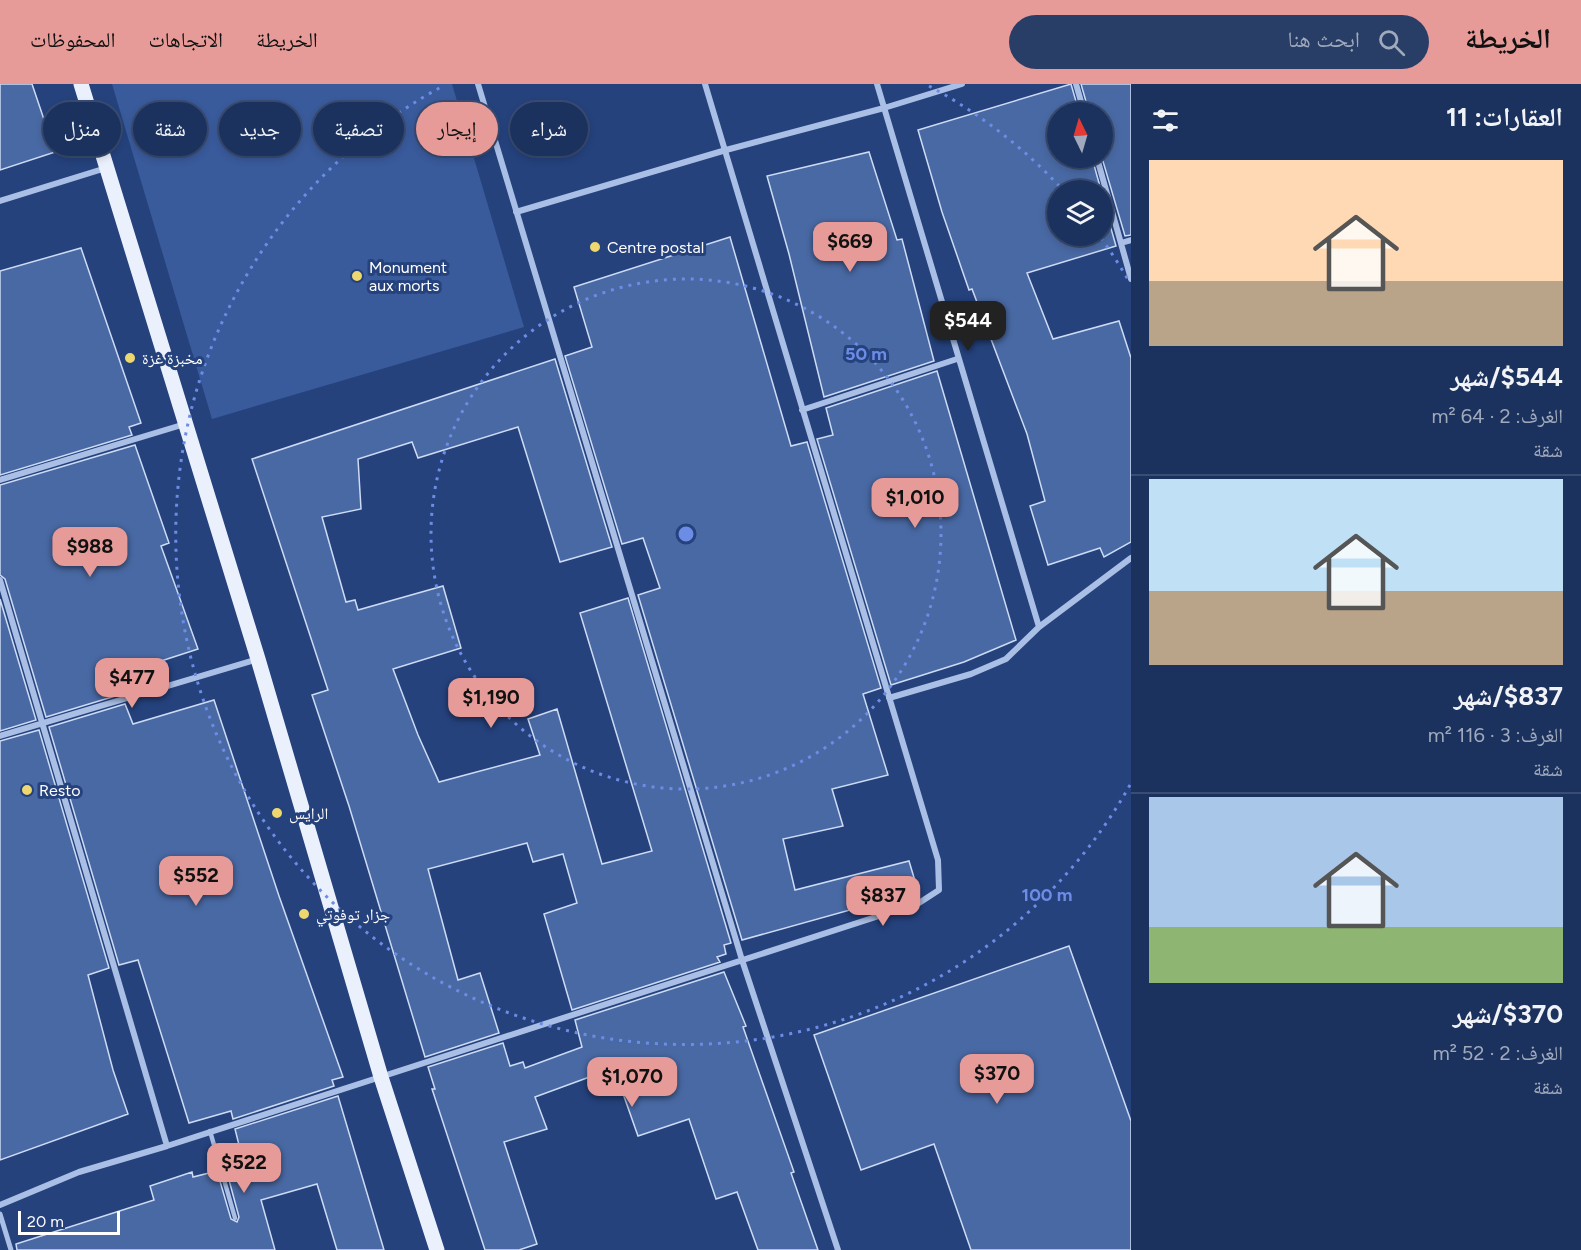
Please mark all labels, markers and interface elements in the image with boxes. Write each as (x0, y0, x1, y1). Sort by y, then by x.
search box (1009, 15, 1429, 69)
text: الخريطة (1465, 21, 1551, 55)
text: ابحث هنا (1288, 26, 1360, 53)
icon: search (1375, 26, 1408, 59)
text: المحفوظات (30, 27, 115, 52)
text: الاتجاهات (148, 27, 223, 52)
text: الخريطة (256, 27, 318, 52)
text: العقارات: 11 (1446, 101, 1563, 133)
chip: منزل (43, 102, 121, 156)
chip: شقة (133, 102, 207, 156)
chip: جديد (219, 102, 301, 156)
chip: تصفية (313, 102, 404, 156)
chip: إيجار (416, 102, 498, 156)
chip: شراء (510, 102, 588, 156)
north arrow (1047, 102, 1113, 168)
map controls (1047, 102, 1113, 246)
icon: filters (1149, 104, 1182, 137)
button: layers (1047, 180, 1113, 246)
icon: home (1302, 199, 1410, 307)
pin: $669 (814, 222, 886, 273)
text: $669 (827, 229, 873, 253)
place label: Centre postal (607, 238, 704, 257)
marker: Centre postal (588, 240, 602, 254)
place label: Monument aux morts (369, 258, 447, 295)
marker: Monument aux morts (350, 269, 364, 283)
pin: $544 (932, 301, 1004, 352)
text: $544 (944, 308, 992, 332)
text: 50 m (845, 343, 887, 365)
place label: مخبزة غزة (142, 349, 203, 368)
marker: مخبزة غزة (123, 351, 137, 365)
text: $544/شهر (1451, 361, 1563, 393)
text: الغرف: 2 · 64 m² (1432, 404, 1563, 428)
text: شقة (1533, 438, 1563, 462)
pin: $1,010 (866, 478, 964, 529)
text: $1,010 (885, 485, 945, 509)
icon: home (1302, 518, 1410, 626)
centre of rings (676, 524, 696, 544)
pin: $988 (54, 527, 126, 578)
text: $988 (66, 534, 114, 558)
pin: $477 (96, 658, 168, 709)
text: $477 (109, 665, 155, 689)
pin: $1,190 (442, 678, 540, 729)
text: $837/شهر (1454, 680, 1563, 712)
text: $1,190 (462, 685, 520, 709)
text: الغرف: 3 · 116 m² (1428, 723, 1563, 747)
text: شقة (1533, 757, 1563, 781)
place label: Resto (39, 781, 81, 800)
marker: Resto (20, 783, 34, 797)
place label: الرايس (289, 804, 328, 824)
marker: الرايس (270, 806, 284, 820)
icon: home (1302, 836, 1410, 944)
pin: $552 (160, 856, 232, 907)
text: $552 (173, 863, 219, 887)
pin: $837 (847, 876, 919, 927)
text: $837 (860, 883, 906, 907)
text: 100 m (1022, 884, 1072, 906)
place label: جزار توفوتي (316, 905, 390, 927)
marker: جزار توفوتي (297, 907, 311, 921)
text: $370/شهر (1453, 998, 1563, 1030)
text: الغرف: 2 · 52 m² (1433, 1041, 1563, 1065)
pin: $370 (961, 1054, 1033, 1105)
pin: $1,070 (583, 1057, 681, 1108)
text: $370 (974, 1061, 1020, 1085)
text: $1,070 (601, 1064, 663, 1088)
text: شقة (1533, 1075, 1563, 1099)
pin: $522 (208, 1143, 280, 1194)
text: $522 (221, 1150, 267, 1174)
scale bar (18, 1208, 120, 1236)
text: 20 m (27, 1212, 64, 1231)

